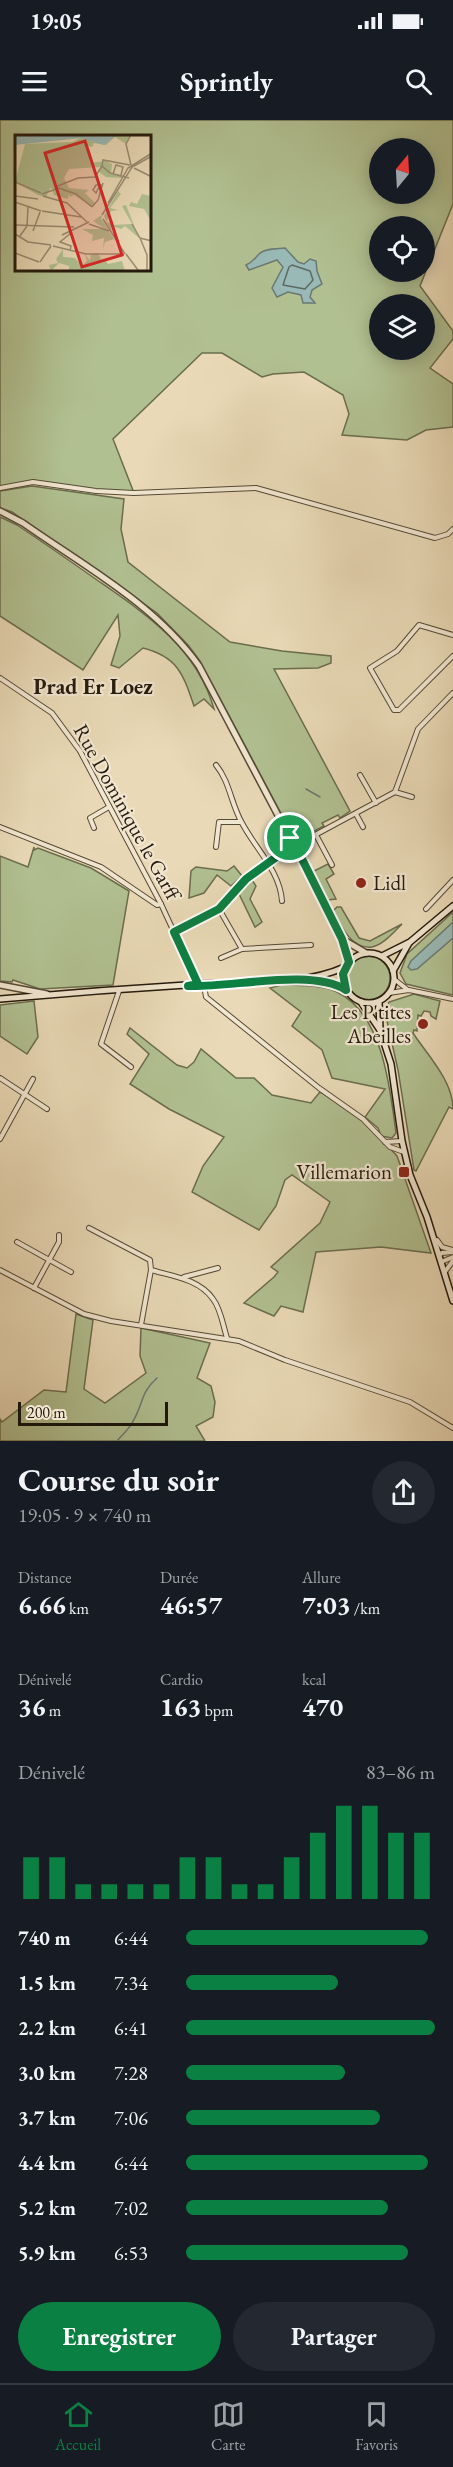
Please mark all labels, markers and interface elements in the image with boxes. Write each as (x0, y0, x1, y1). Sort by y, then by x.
text: 19:05 (30, 7, 83, 36)
text: Sprintly (180, 64, 273, 99)
icon: menu (18, 65, 51, 98)
icon: search (402, 65, 435, 98)
inset map (15, 135, 152, 272)
north arrow (369, 138, 435, 204)
map controls (369, 138, 435, 360)
button: locate (369, 216, 435, 282)
button: layers (369, 294, 435, 360)
district label: Prad Er Loez (33, 672, 153, 701)
street label: Rue Dominique le Garff (68, 719, 188, 907)
pin (264, 812, 315, 863)
icon: arrive (273, 821, 306, 854)
place label: Lidl (373, 869, 406, 896)
marker: Lidl (354, 876, 368, 890)
place label: Les P'tites Abeilles (330, 998, 411, 1049)
marker: Les P'tites Abeilles (416, 1017, 430, 1031)
place label: Villemarion (297, 1158, 392, 1185)
marker: Villemarion (397, 1165, 411, 1179)
scale bar (18, 1399, 168, 1426)
text: 200 m (27, 1402, 66, 1423)
text: Course du soir (18, 1458, 219, 1501)
button: share (372, 1461, 435, 1524)
text: 19:05 · 9 × 740 m (18, 1502, 151, 1528)
text: Distance (18, 1567, 71, 1588)
text: Durée (160, 1567, 198, 1588)
text: Allure (302, 1567, 341, 1588)
text: 6.66 (18, 1588, 66, 1622)
text: 46:57 (160, 1588, 222, 1622)
text: 7:03 (302, 1588, 351, 1622)
text: km (66, 1598, 89, 1619)
text: /km (351, 1598, 380, 1619)
text: Dénivelé (18, 1669, 72, 1690)
text: Cardio (160, 1669, 203, 1690)
text: kcal (302, 1669, 326, 1690)
text: 36 (18, 1690, 46, 1724)
text: 163 (160, 1690, 201, 1724)
text: 470 (302, 1690, 343, 1724)
text: m (46, 1700, 61, 1721)
text: bpm (201, 1700, 233, 1721)
text: Dénivelé (18, 1759, 85, 1785)
text: 83–86 m (366, 1759, 435, 1785)
text: 740 m (18, 1925, 71, 1951)
text: 6:44 (114, 1925, 148, 1951)
text: 1.5 km (18, 1970, 76, 1996)
text: 7:34 (114, 1970, 148, 1996)
text: 2.2 km (18, 2015, 76, 2041)
text: 6:41 (114, 2015, 148, 2041)
text: 3.0 km (18, 2060, 76, 2086)
text: 7:28 (114, 2060, 148, 2086)
text: 3.7 km (18, 2105, 76, 2131)
text: 7:06 (114, 2105, 148, 2131)
text: 4.4 km (18, 2150, 76, 2176)
text: 6:44 (114, 2150, 148, 2176)
text: 5.2 km (18, 2195, 76, 2221)
text: 7:02 (114, 2195, 148, 2221)
text: 5.9 km (18, 2240, 76, 2266)
text: 6:53 (114, 2240, 148, 2266)
button: Enregistrer (18, 2302, 221, 2371)
button: Partager (233, 2302, 435, 2371)
tab: Accueil (55, 2398, 101, 2455)
tab: Carte (211, 2398, 245, 2455)
tab: Favoris (355, 2398, 398, 2455)

